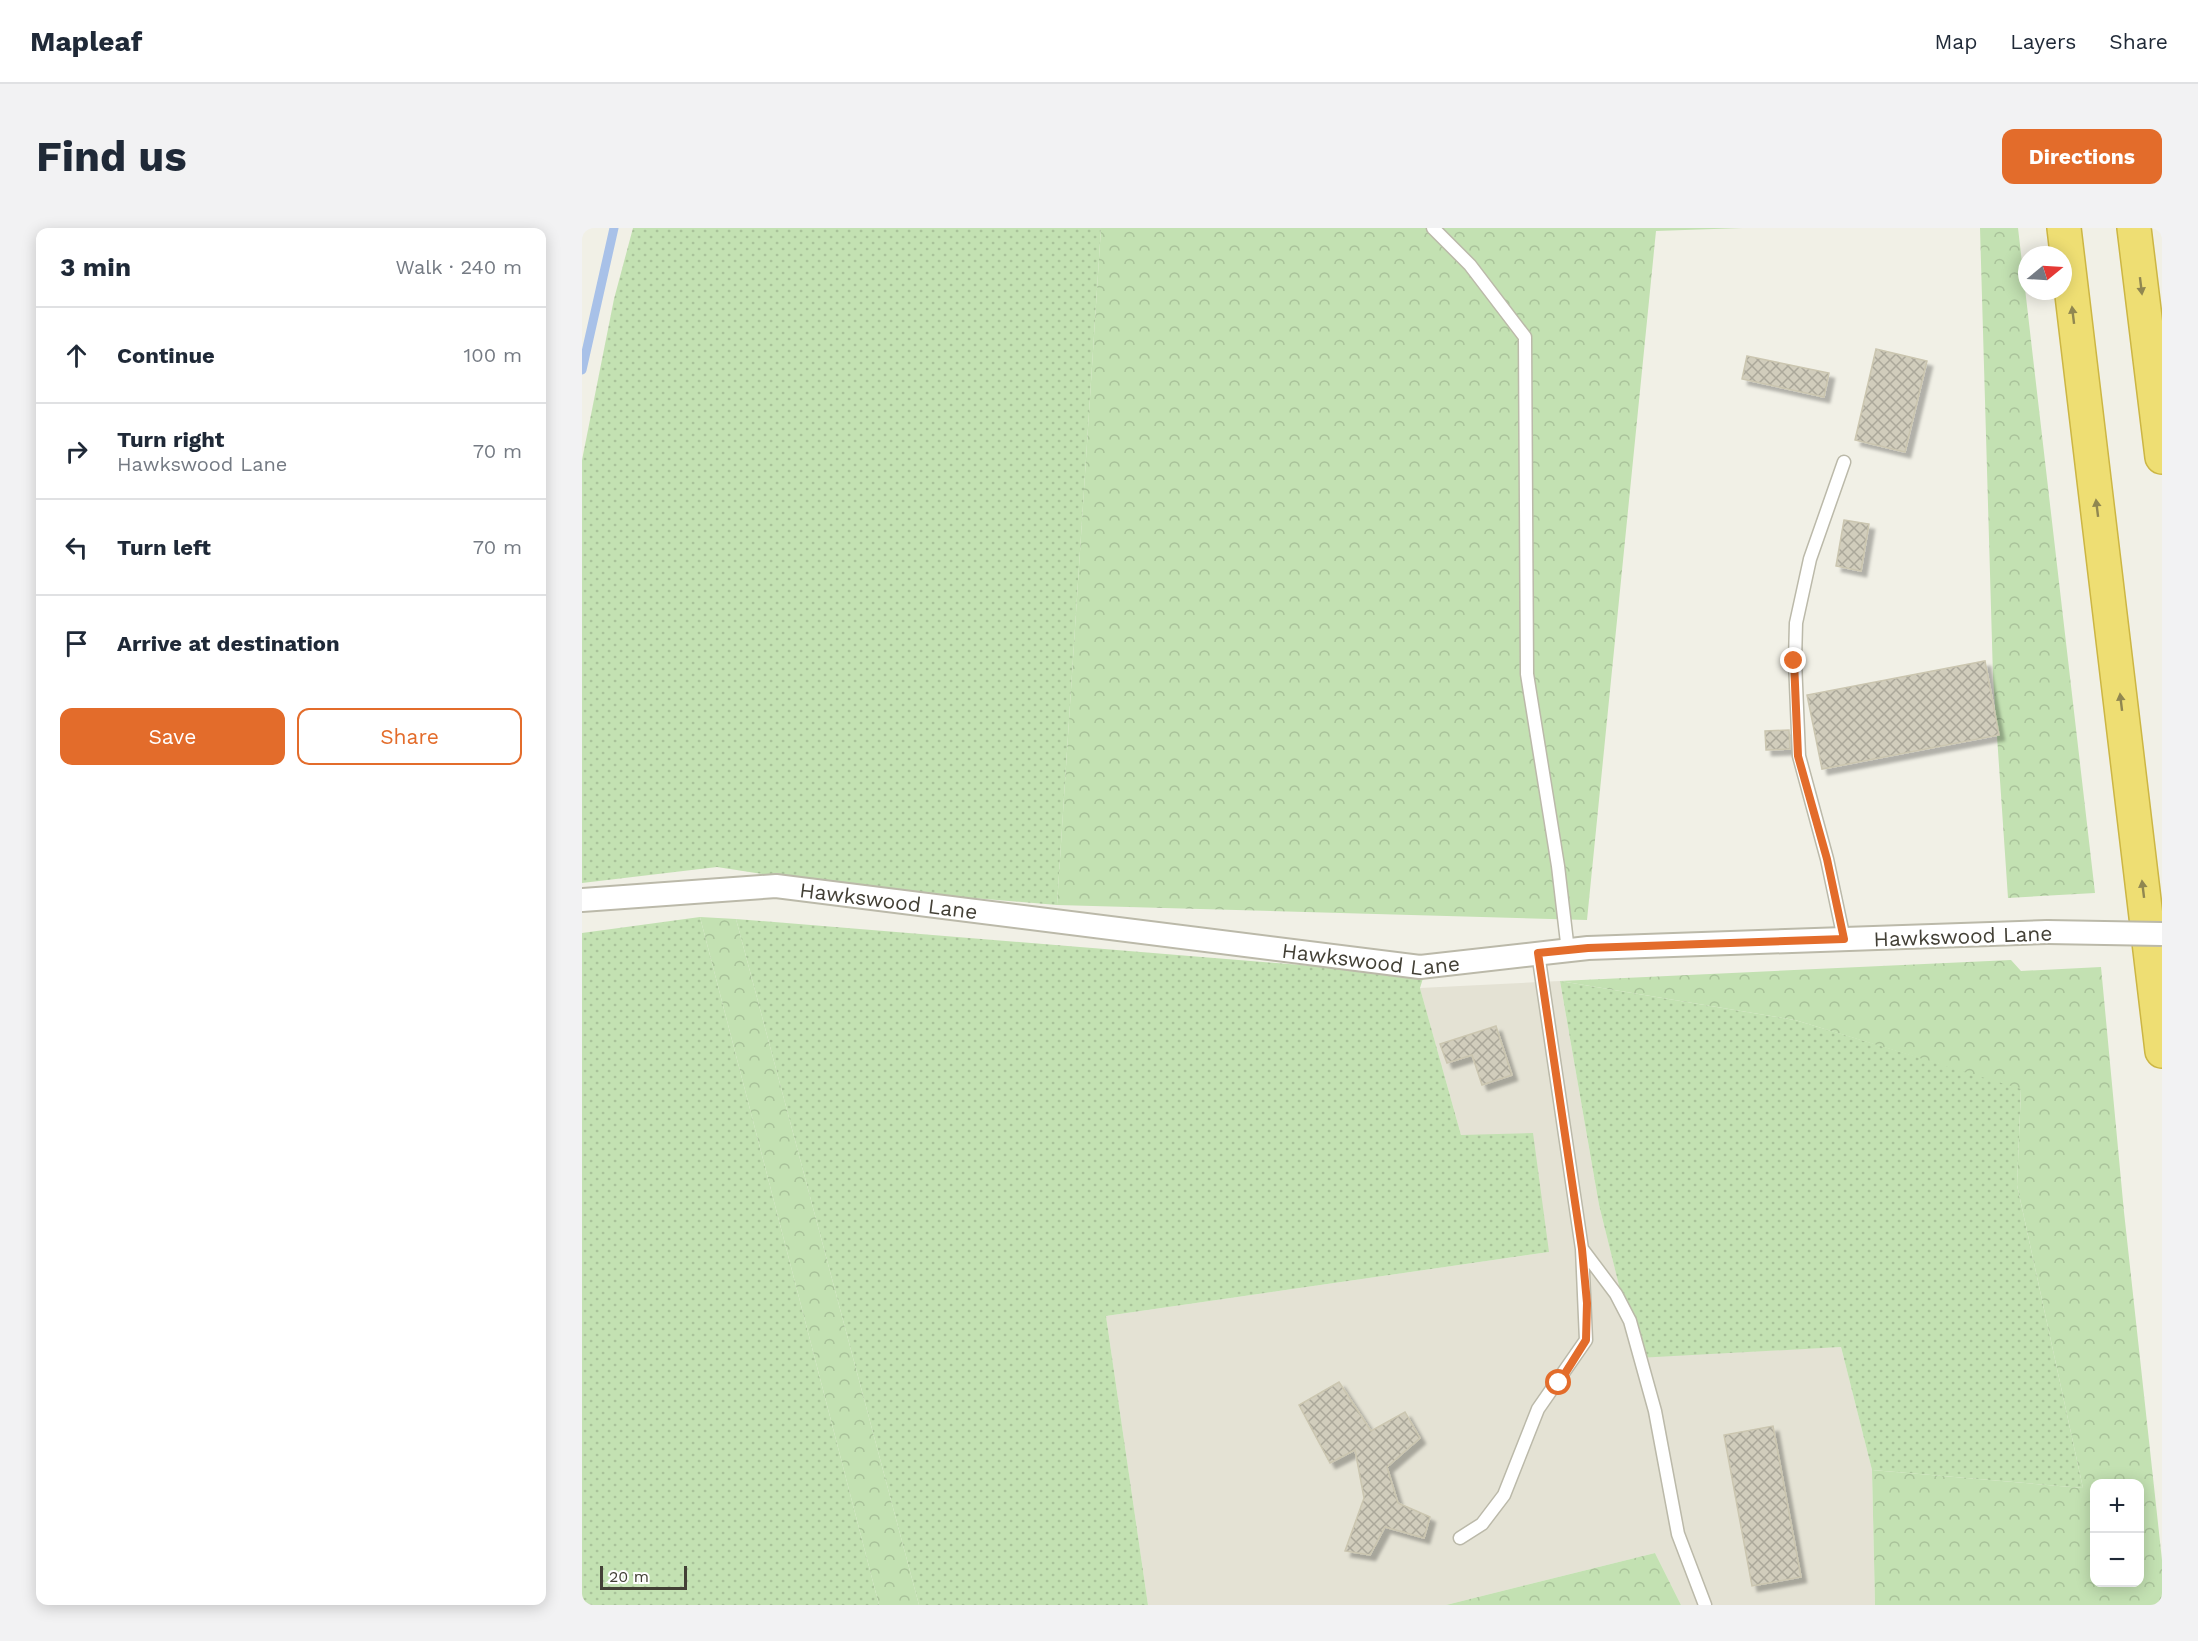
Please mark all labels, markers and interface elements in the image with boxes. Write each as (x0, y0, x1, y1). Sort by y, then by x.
text: Mapleaf (30, 25, 142, 58)
text: Map (1934, 29, 1977, 54)
text: Layers (2010, 29, 2076, 54)
text: Share (2109, 29, 2168, 54)
button: Directions (2002, 129, 2162, 184)
text: Find us (36, 132, 187, 181)
north arrow (2018, 246, 2072, 300)
text: 3 min (60, 252, 131, 282)
text: Walk · 240 m (395, 255, 522, 279)
one-way arrow (2136, 277, 2146, 296)
one-way arrow (2069, 305, 2078, 324)
icon: ahead (60, 339, 93, 372)
text: Continue (117, 343, 215, 368)
text: 100 m (463, 343, 522, 367)
text: Turn right (117, 427, 224, 452)
icon: right (60, 435, 93, 468)
text: 70 m (473, 439, 522, 463)
text: Hawkswood Lane (117, 452, 287, 476)
one-way arrow (2092, 499, 2102, 518)
icon: left (60, 531, 93, 564)
text: Turn left (117, 535, 211, 560)
text: 70 m (473, 535, 522, 559)
icon: arrive (60, 627, 93, 660)
text: Arrive at destination (117, 631, 340, 656)
route end (1780, 647, 1806, 673)
one-way arrow (2116, 692, 2125, 711)
button: Save (60, 708, 285, 765)
button: Share (297, 708, 522, 765)
street label: Hawkswood Lane (798, 877, 979, 924)
one-way arrow (2138, 879, 2148, 898)
street label: Hawkswood Lane (1873, 920, 2053, 952)
street label: Hawkswood Lane (1280, 937, 1461, 980)
route start (1545, 1369, 1571, 1395)
map controls (2090, 1479, 2144, 1587)
button: + (2090, 1479, 2144, 1533)
button: − (2090, 1533, 2144, 1587)
scale bar (600, 1563, 687, 1590)
text: 20 m (609, 1567, 649, 1586)

